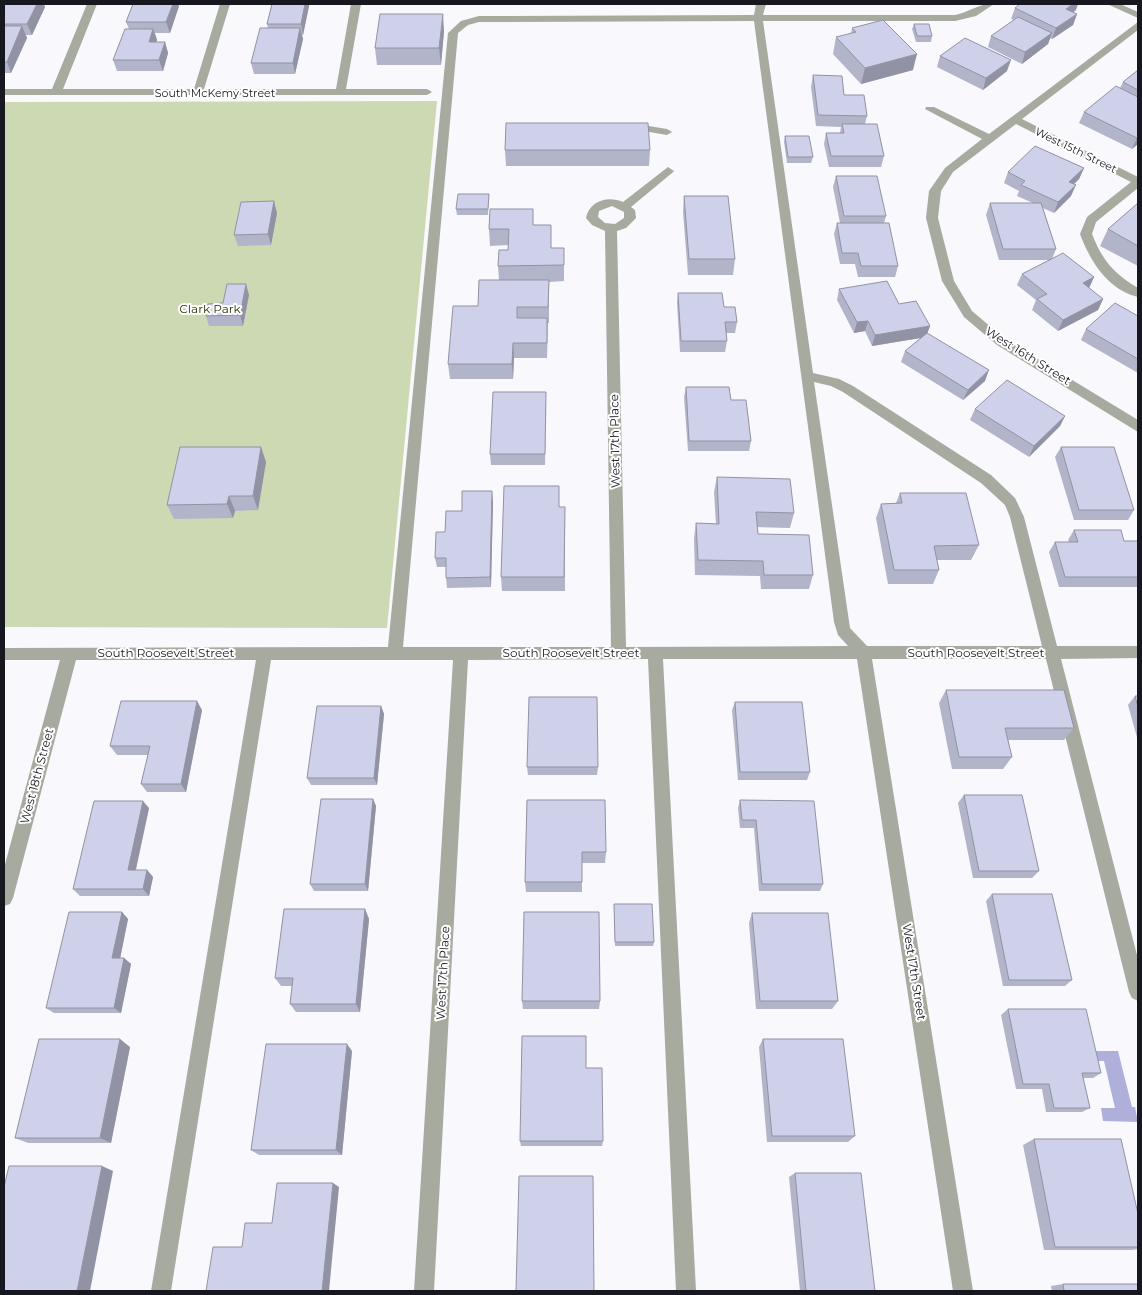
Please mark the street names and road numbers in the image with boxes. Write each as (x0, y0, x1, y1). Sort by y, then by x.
street label: South McKemy Street (155, 86, 276, 100)
street label: West 15th Street (1033, 124, 1120, 176)
street label: West 16th Street (983, 323, 1074, 388)
street label: West 17th Place (606, 394, 623, 488)
street label: South Roosevelt Street (98, 645, 235, 660)
street label: South Roosevelt Street (503, 645, 640, 660)
street label: South Roosevelt Street (908, 645, 1045, 660)
street label: West 18th Street (17, 726, 56, 825)
street label: West 17th Street (899, 923, 930, 1021)
street label: West 17th Place (433, 926, 452, 1020)

